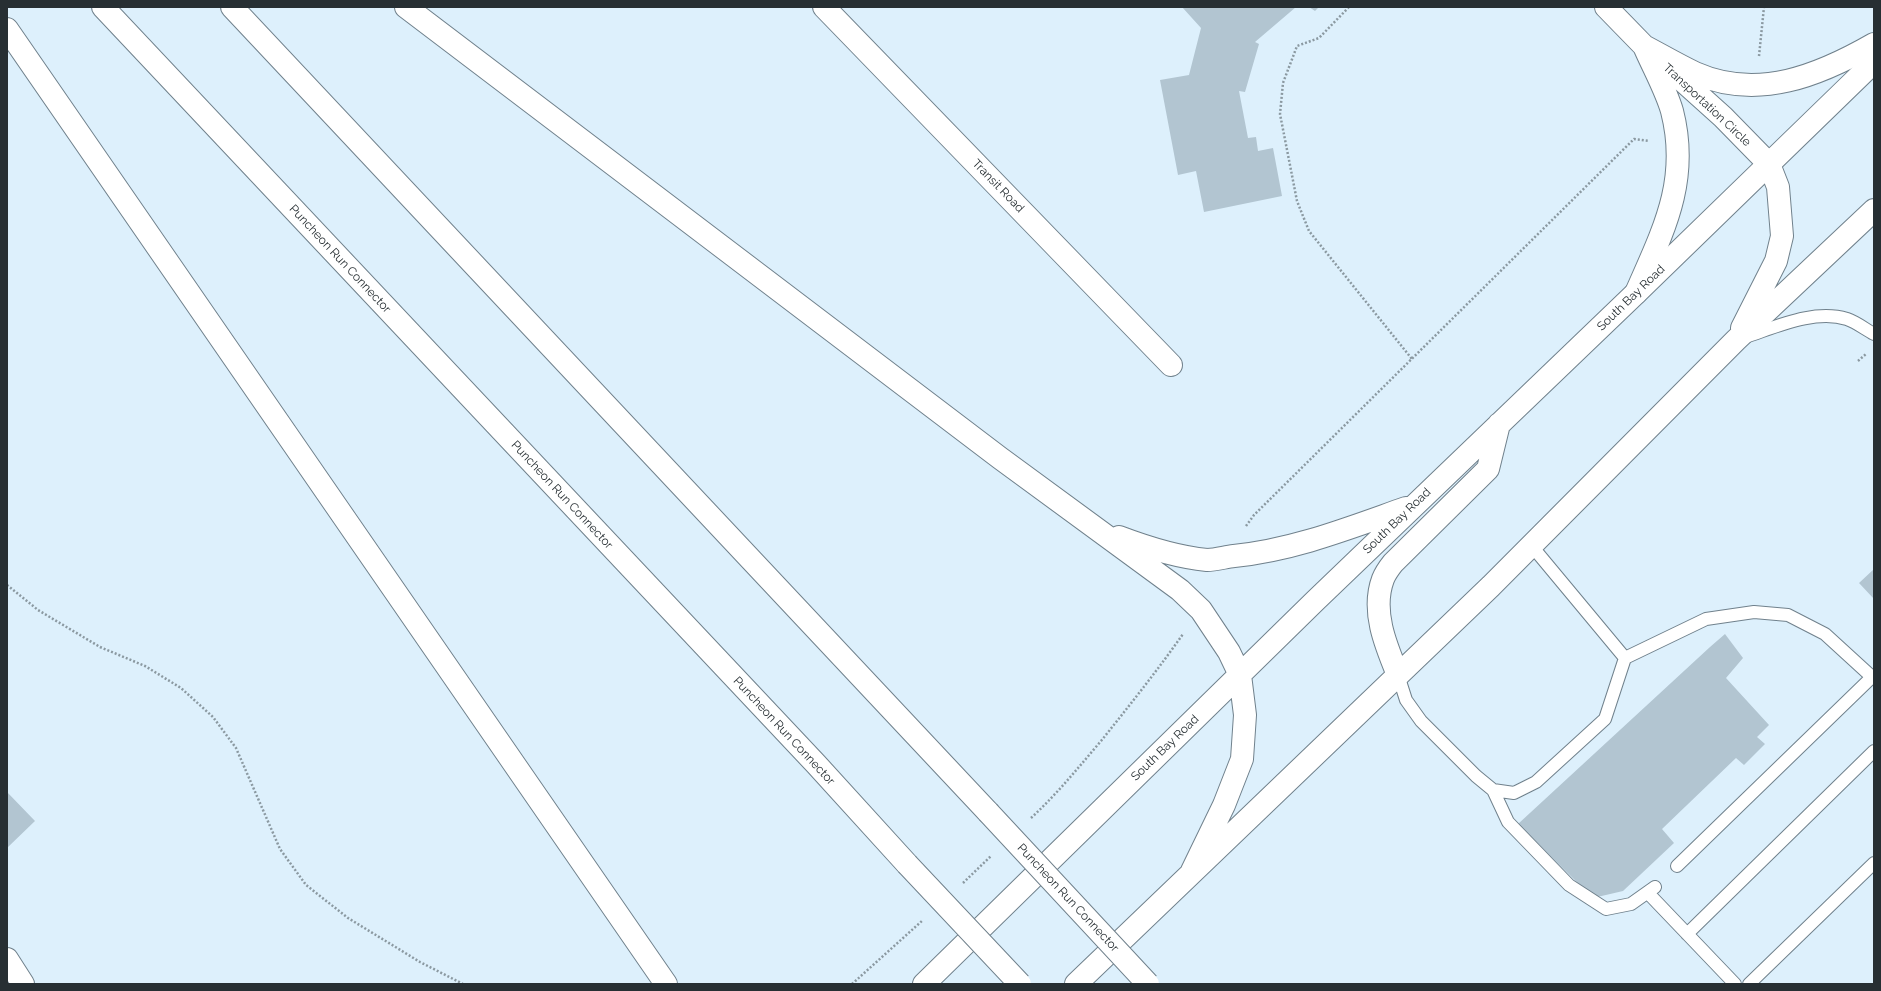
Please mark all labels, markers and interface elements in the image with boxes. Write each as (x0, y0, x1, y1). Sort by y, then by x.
street label: Transportation Circle (1660, 61, 1754, 149)
street label: Transit Road (969, 156, 1027, 216)
street label: Puncheon Run Connector (286, 202, 394, 316)
street label: South Bay Road (1594, 262, 1668, 334)
street label: Puncheon Run Connector (508, 438, 616, 552)
street label: South Bay Road (1360, 485, 1434, 557)
street label: Puncheon Run Connector (730, 674, 838, 788)
street label: South Bay Road (1128, 712, 1202, 784)
street label: Puncheon Run Connector (1014, 841, 1122, 955)

